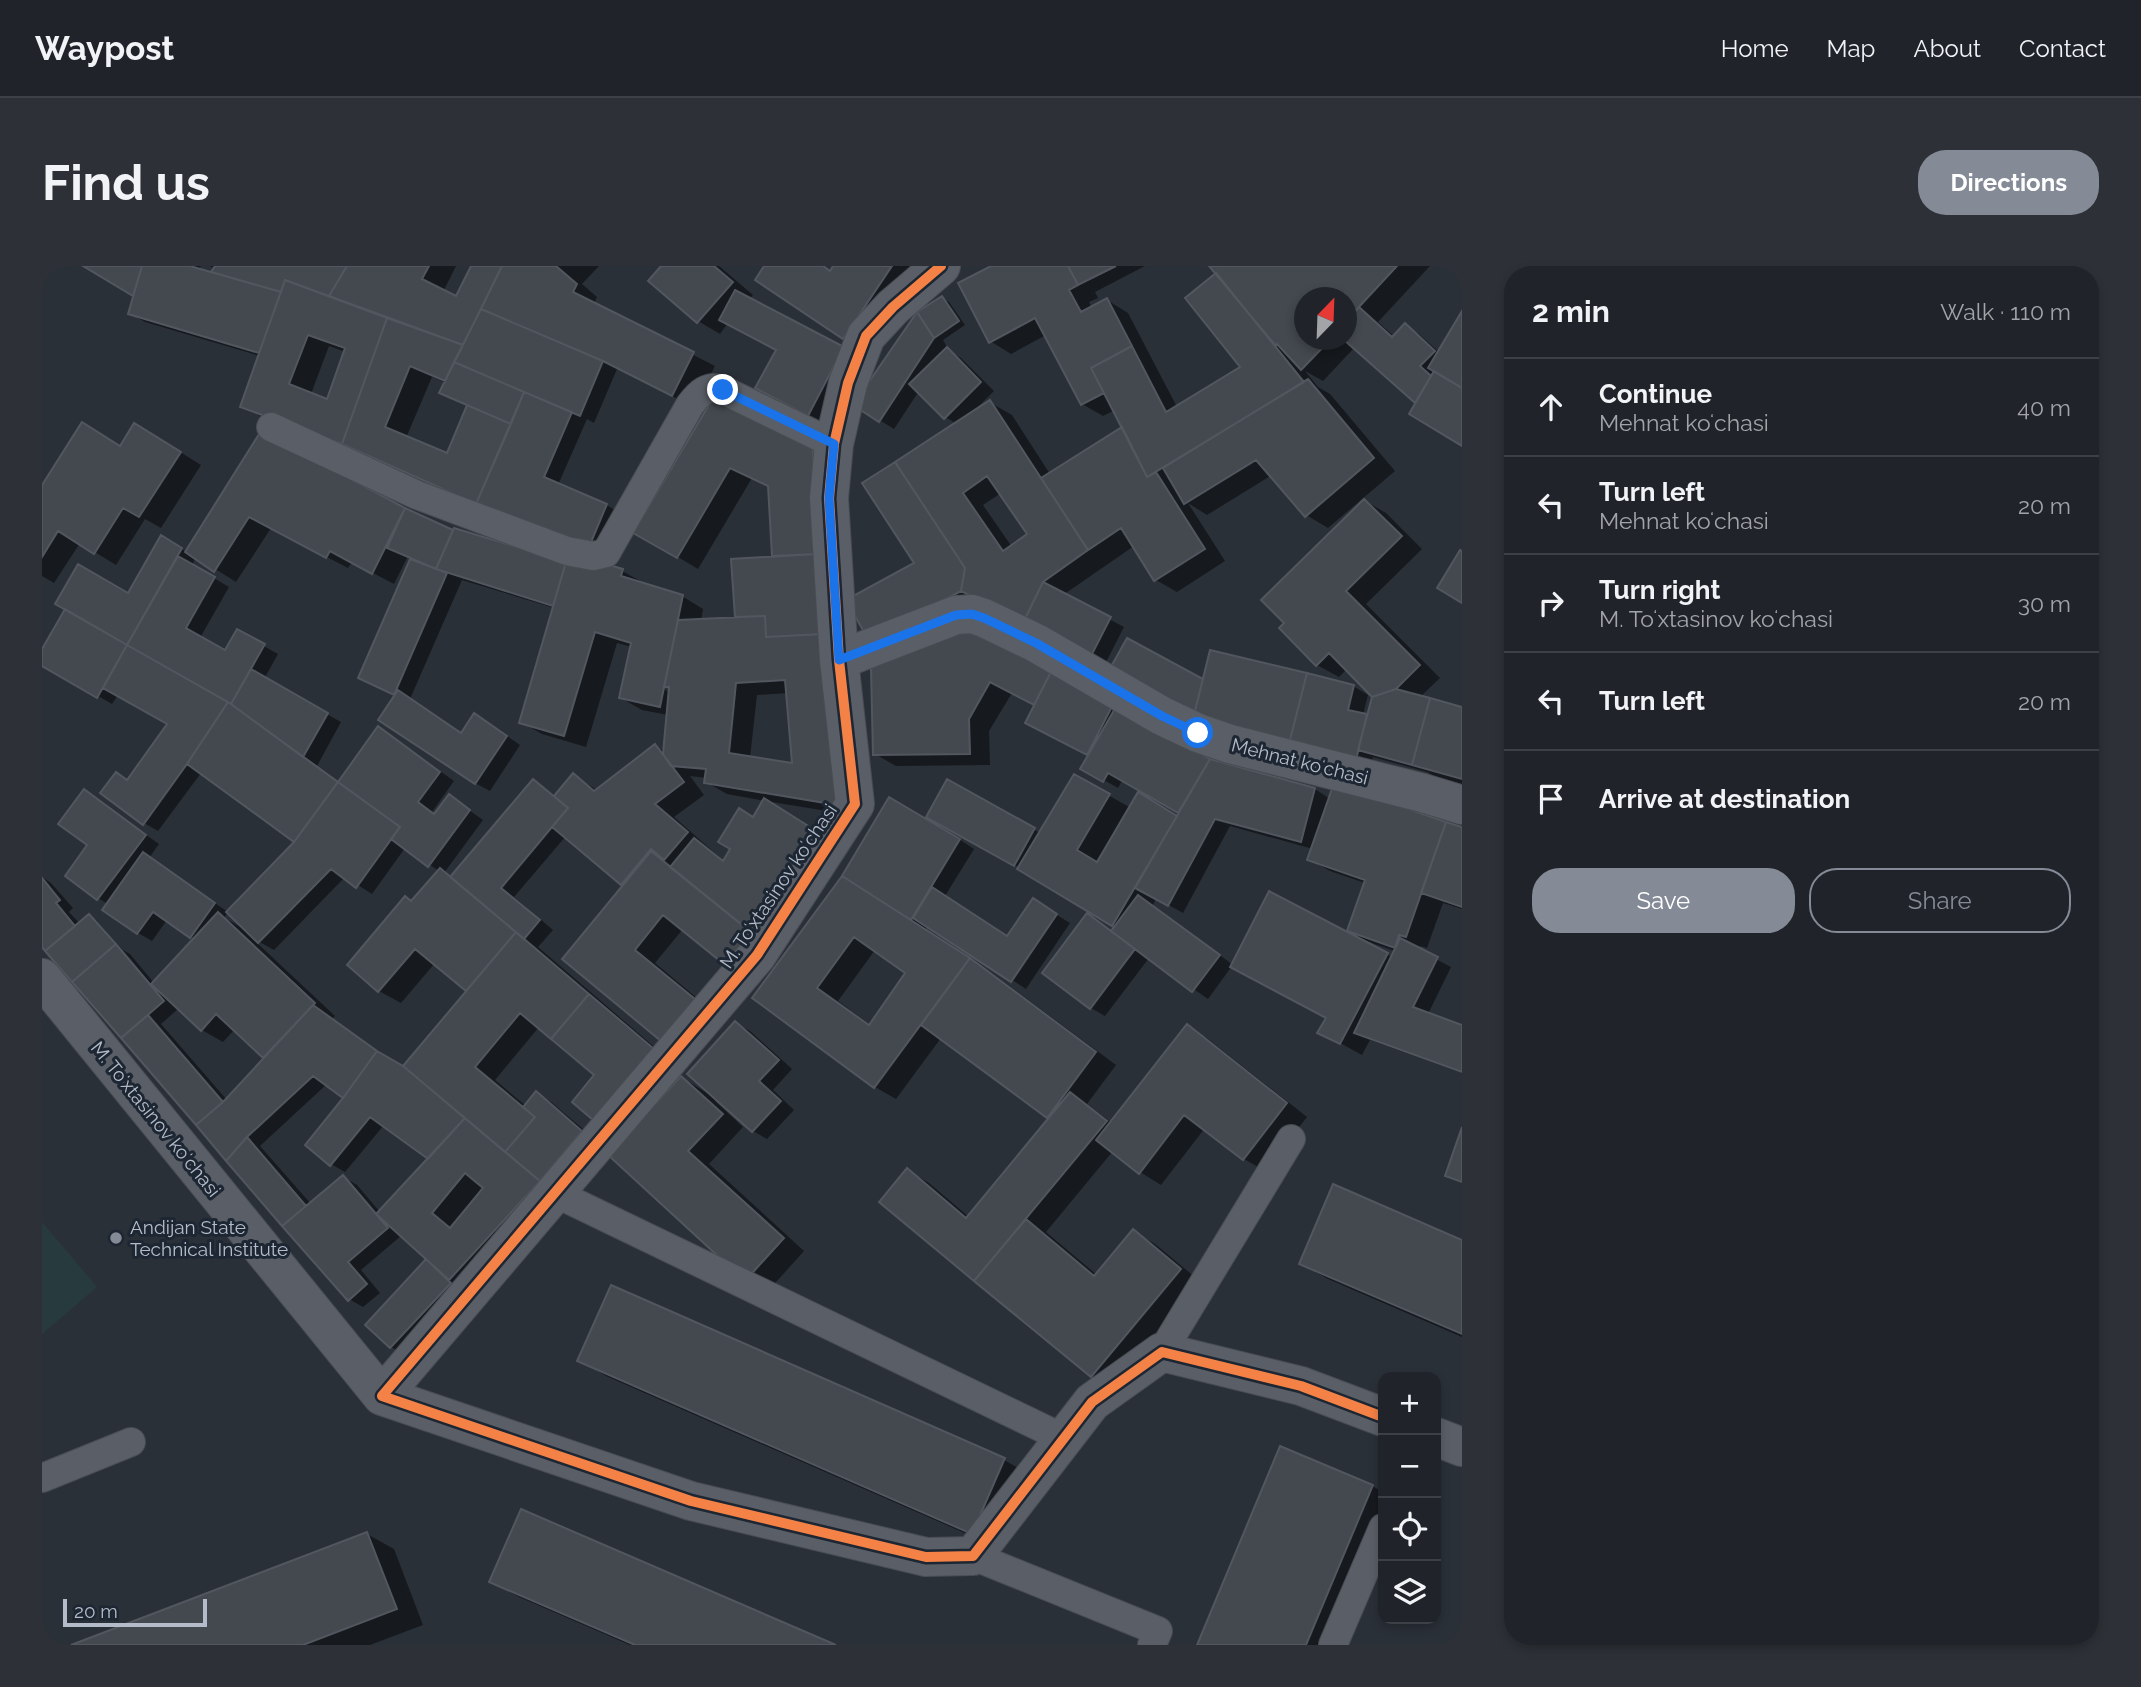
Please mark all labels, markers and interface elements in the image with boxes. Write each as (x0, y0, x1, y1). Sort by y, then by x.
text: Waypost (35, 29, 174, 68)
text: Home (1721, 34, 1789, 63)
text: Map (1827, 34, 1875, 63)
text: About (1913, 34, 1981, 63)
text: Contact (2019, 34, 2106, 63)
button: Directions (1918, 150, 2099, 215)
text: Find us (42, 154, 210, 211)
north arrow (1294, 287, 1357, 350)
text: 2 min (1532, 294, 1610, 329)
text: Walk · 110 m (1940, 298, 2071, 325)
route end (707, 374, 738, 405)
text: Continue (1599, 379, 1712, 409)
icon: ahead (1532, 388, 1570, 426)
text: 40 m (2017, 394, 2071, 421)
text: Mehnat koʻchasi (1599, 409, 1769, 436)
text: Turn left (1599, 477, 1705, 507)
icon: left (1532, 486, 1570, 524)
text: 20 m (2018, 492, 2071, 519)
text: Mehnat koʻchasi (1599, 507, 1769, 534)
text: Turn right (1599, 575, 1720, 605)
icon: right (1532, 584, 1570, 622)
text: 30 m (2018, 590, 2071, 617)
text: M. Toʻxtasinov koʻchasi (1599, 605, 1833, 632)
icon: left (1532, 682, 1570, 720)
text: Turn left (1599, 686, 1705, 716)
text: 20 m (2018, 688, 2071, 715)
route start (1182, 717, 1213, 748)
street label: Mehnat koʻchasi (1229, 733, 1371, 789)
icon: arrive (1532, 780, 1570, 818)
text: Arrive at destination (1599, 784, 1850, 814)
street label: M. Toʻxtasinov koʻchasi (715, 800, 841, 972)
button: Save (1532, 868, 1795, 933)
button: Share (1809, 868, 2071, 933)
street label: M. Toʻxtasinov koʻchasi (87, 1037, 225, 1201)
place label: Andijan State Technical Institute (130, 1216, 288, 1260)
marker: Andijan State Technical Institute (108, 1230, 124, 1246)
map controls (1378, 1372, 1441, 1624)
button: + (1378, 1372, 1441, 1435)
button: − (1378, 1435, 1441, 1498)
button: locate (1378, 1498, 1441, 1561)
button: layers (1378, 1561, 1441, 1624)
scale bar (63, 1596, 206, 1628)
text: 20 m (74, 1600, 118, 1622)

